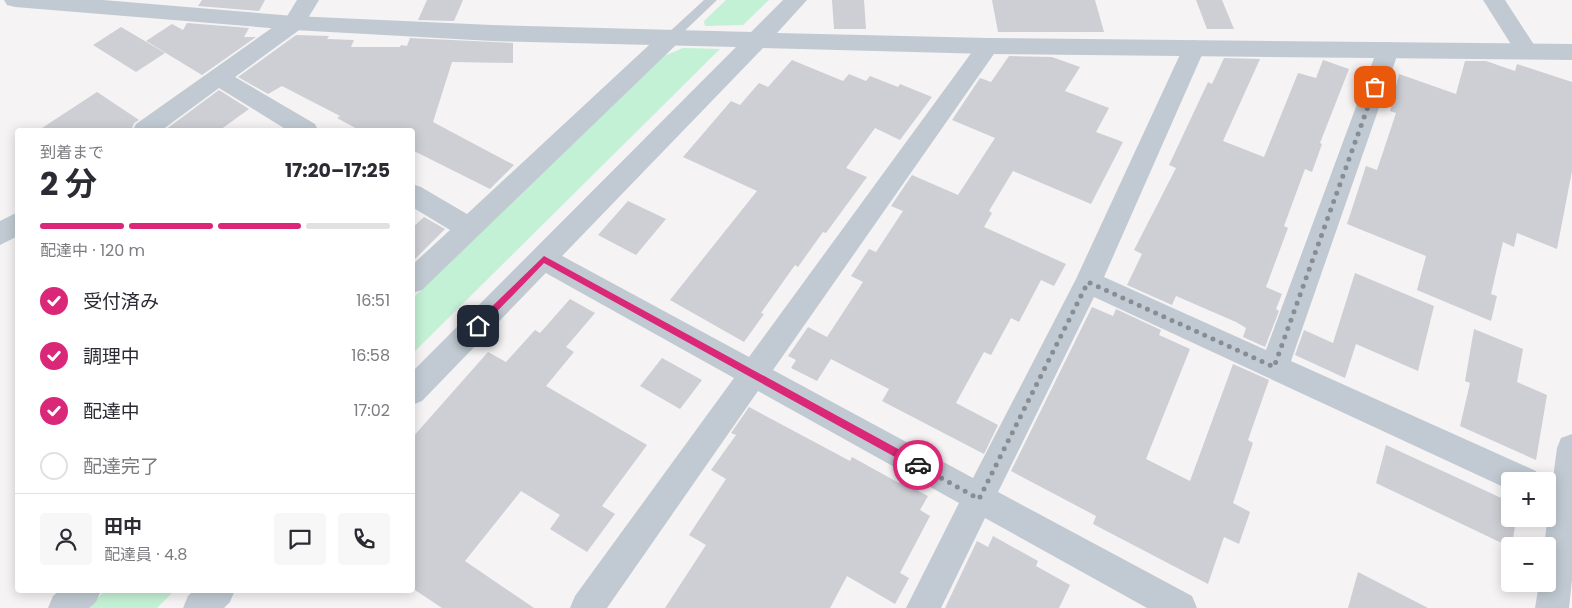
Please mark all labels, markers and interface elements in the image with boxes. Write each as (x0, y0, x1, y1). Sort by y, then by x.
pin (1354, 66, 1396, 108)
icon: bag (1361, 73, 1389, 101)
text: 到着まで (40, 141, 104, 164)
text: 17:20–17:25 (285, 157, 390, 184)
text: 2 分 (40, 161, 97, 206)
text: 配達中 · 120 m (40, 239, 145, 262)
icon: check (40, 287, 68, 315)
text: 受付済み (83, 288, 159, 315)
text: 16:51 (356, 289, 390, 312)
pin (457, 305, 499, 347)
icon: home (464, 312, 492, 340)
icon: check (40, 342, 68, 370)
text: 調理中 (83, 343, 140, 370)
text: 16:58 (351, 344, 390, 367)
icon: check (40, 397, 68, 425)
text: 配達中 (83, 398, 140, 425)
text: 17:02 (353, 399, 390, 422)
courier (893, 440, 943, 490)
icon: car (904, 451, 932, 479)
text: 配達完了 (83, 453, 159, 480)
map controls (1501, 472, 1556, 592)
button: + (1501, 472, 1556, 527)
button: person (40, 513, 92, 565)
text: 田中 (104, 513, 142, 540)
button: chat (274, 513, 326, 565)
button: phone (338, 513, 390, 565)
button: − (1501, 537, 1556, 592)
text: 配達員 · 4.8 (104, 543, 187, 566)

